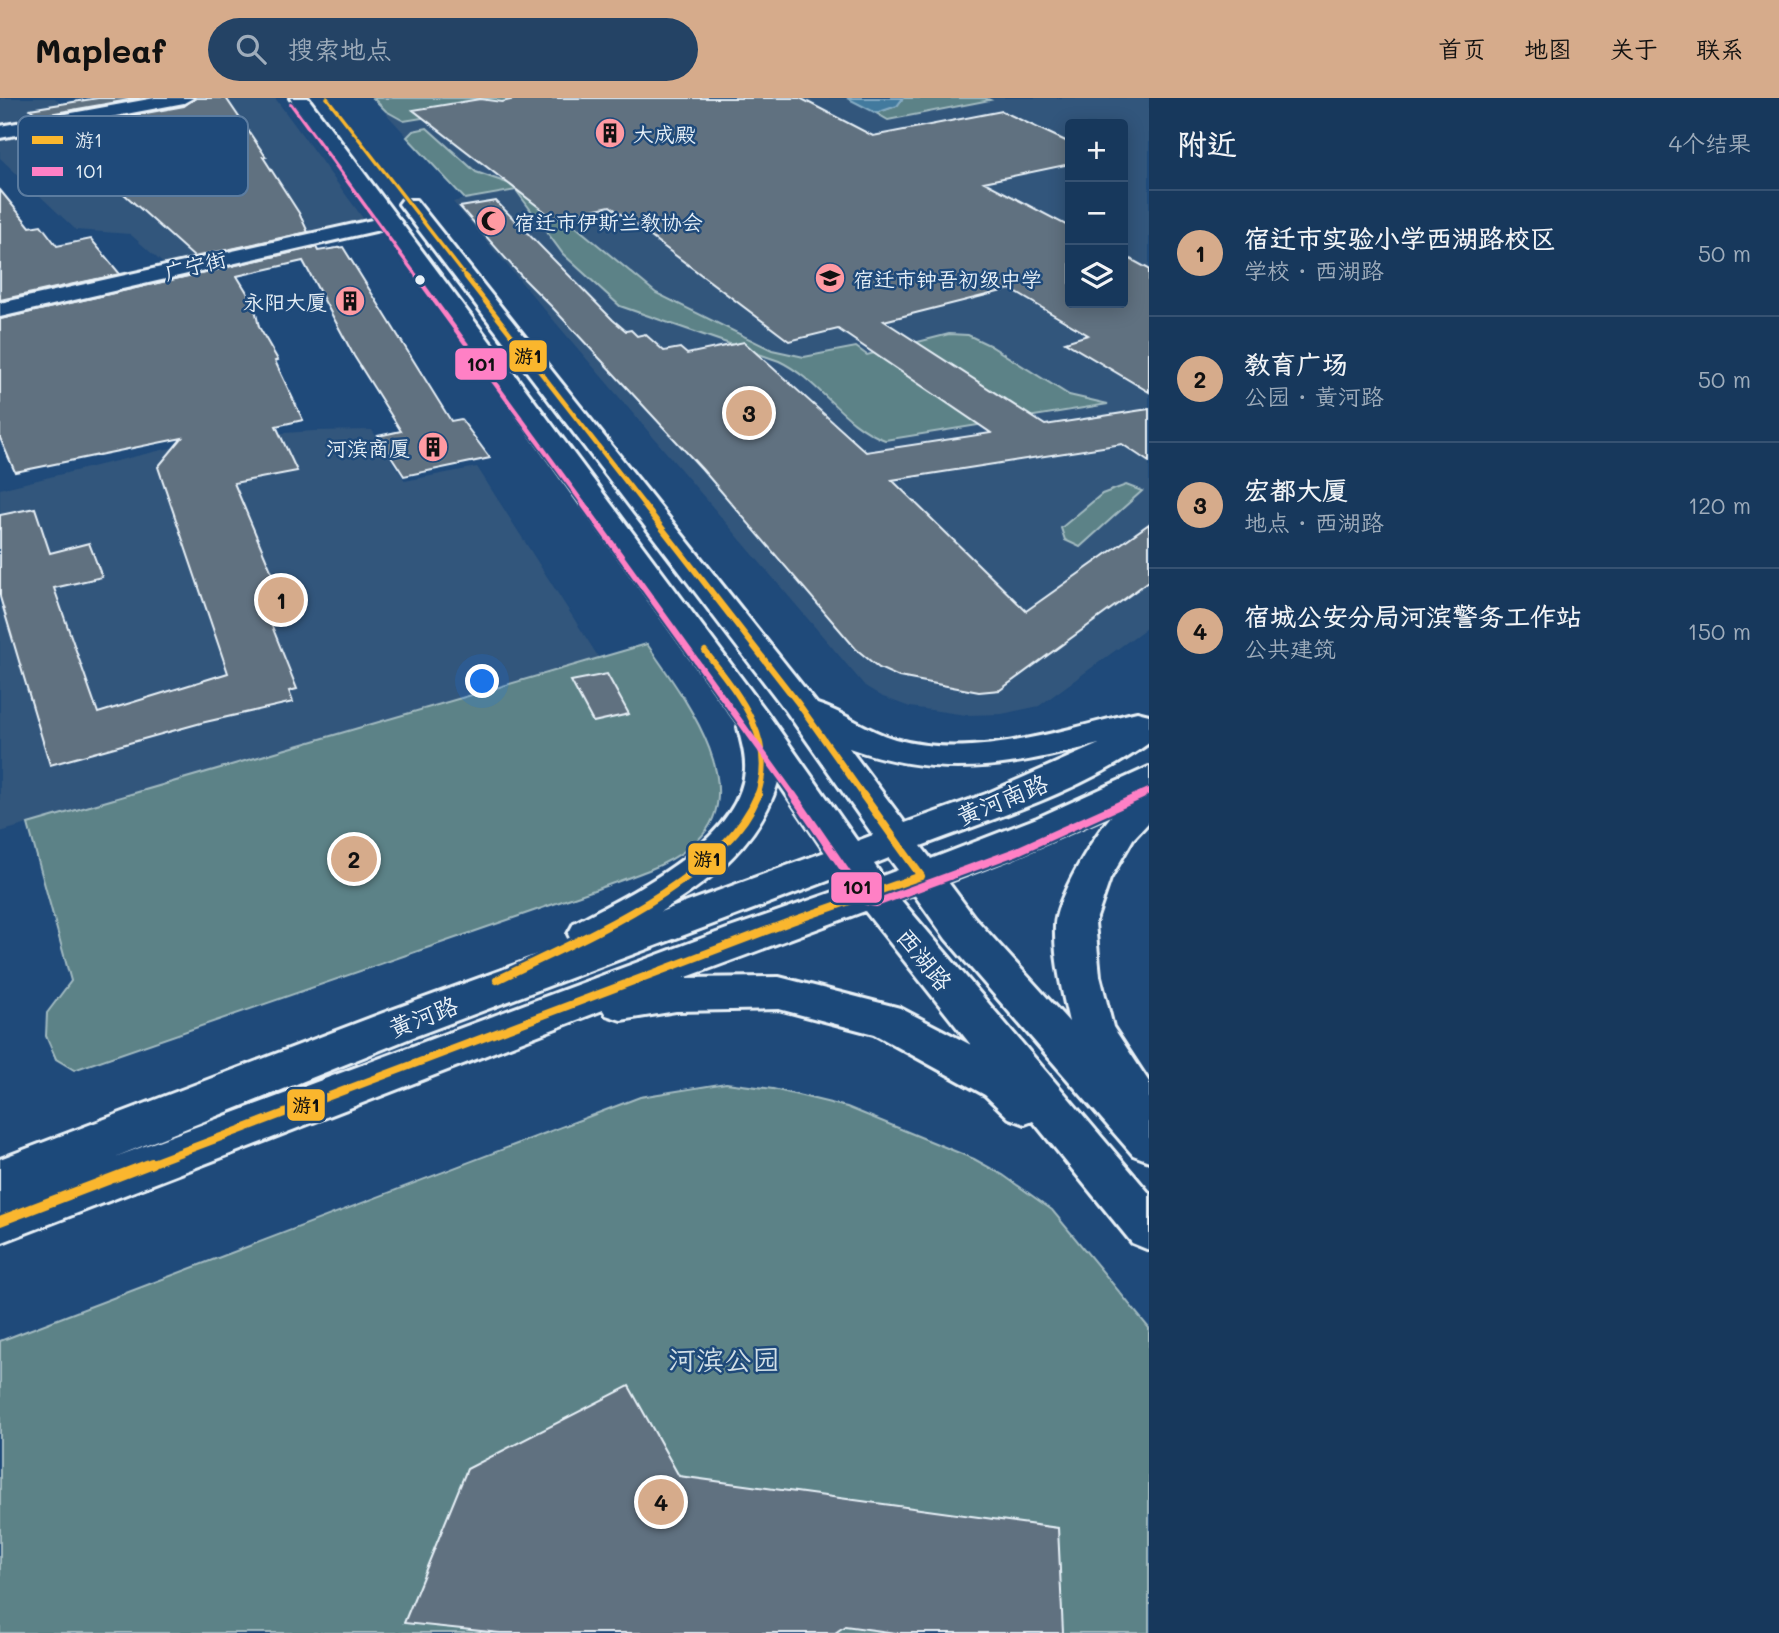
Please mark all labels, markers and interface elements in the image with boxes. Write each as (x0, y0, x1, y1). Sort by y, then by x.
search box (208, 18, 698, 81)
text: Mapleaf (35, 28, 166, 71)
icon: search (232, 30, 270, 68)
text: 搜索地点 (288, 32, 392, 66)
text: 首页 (1438, 33, 1486, 64)
text: 地图 (1524, 33, 1572, 64)
text: 关于 (1610, 33, 1658, 64)
text: 联系 (1696, 33, 1744, 64)
legend (18, 116, 248, 196)
building icon: 大成殿 (593, 116, 627, 150)
map controls (1065, 119, 1128, 308)
button: + (1065, 119, 1128, 182)
place label: 大成殿 (633, 120, 696, 147)
text: 附近 (1177, 123, 1237, 163)
text: 游1 (75, 127, 103, 152)
text: 4个结果 (1668, 128, 1751, 158)
text: 101 (75, 158, 104, 183)
button: − (1065, 182, 1128, 245)
mosque icon: 宿迁市伊斯兰教协会 (474, 204, 508, 238)
place label: 宿迁市伊斯兰教协会 (514, 208, 703, 235)
text: 宿迁市实验小学西湖路校区 (1244, 221, 1556, 255)
text: 1 (1195, 238, 1205, 268)
text: 50 m (1698, 238, 1751, 268)
street label: 广宁街 (161, 244, 229, 286)
button: layers (1065, 245, 1128, 308)
text: 学校 · 西湖路 (1244, 255, 1384, 285)
school or university icon: 宿迁市钟吾初级中学 (813, 261, 847, 295)
place label: 宿迁市钟吾初级中学 (853, 265, 1042, 292)
unlabelled marker (413, 273, 427, 287)
building icon: 永阳大厦 (333, 284, 367, 318)
place label: 永阳大厦 (243, 288, 327, 315)
line badge: 游1 (508, 339, 548, 373)
text: 游1 (514, 343, 542, 368)
line badge: 101 (454, 347, 508, 381)
text: 教育广场 (1244, 347, 1348, 381)
text: 101 (466, 351, 496, 376)
text: 2 (1194, 364, 1206, 394)
text: 50 m (1698, 364, 1751, 394)
text: 公园 · 黄河路 (1244, 381, 1384, 411)
pin: 3 (726, 387, 772, 439)
building icon: 河滨商厦 (416, 430, 450, 464)
place label: 河滨商厦 (326, 434, 410, 461)
text: 宏都大厦 (1244, 473, 1348, 507)
text: 3 (1193, 490, 1207, 520)
text: 120 m (1688, 490, 1751, 520)
text: 地点 · 西湖路 (1244, 507, 1384, 537)
pin: 1 (258, 574, 304, 626)
text: 宿城公安分局河滨警务工作站 (1244, 599, 1582, 633)
text: 4 (1193, 616, 1207, 646)
text: 150 m (1687, 616, 1751, 646)
text: 公共建筑 (1244, 633, 1336, 663)
your location (465, 664, 499, 698)
street label: 黄河南路 (952, 767, 1052, 831)
pin: 2 (331, 833, 377, 885)
line badge: 游1 (687, 842, 727, 876)
text: 游1 (693, 846, 721, 871)
line badge: 101 (830, 871, 883, 904)
text: 101 (842, 874, 872, 899)
street label: 西湖路 (890, 921, 960, 997)
street label: 黄河路 (384, 989, 462, 1043)
line badge: 游1 (286, 1088, 326, 1122)
text: 游1 (292, 1092, 320, 1117)
park label: 河滨公园 (668, 1341, 780, 1377)
pin: 4 (638, 1476, 684, 1528)

